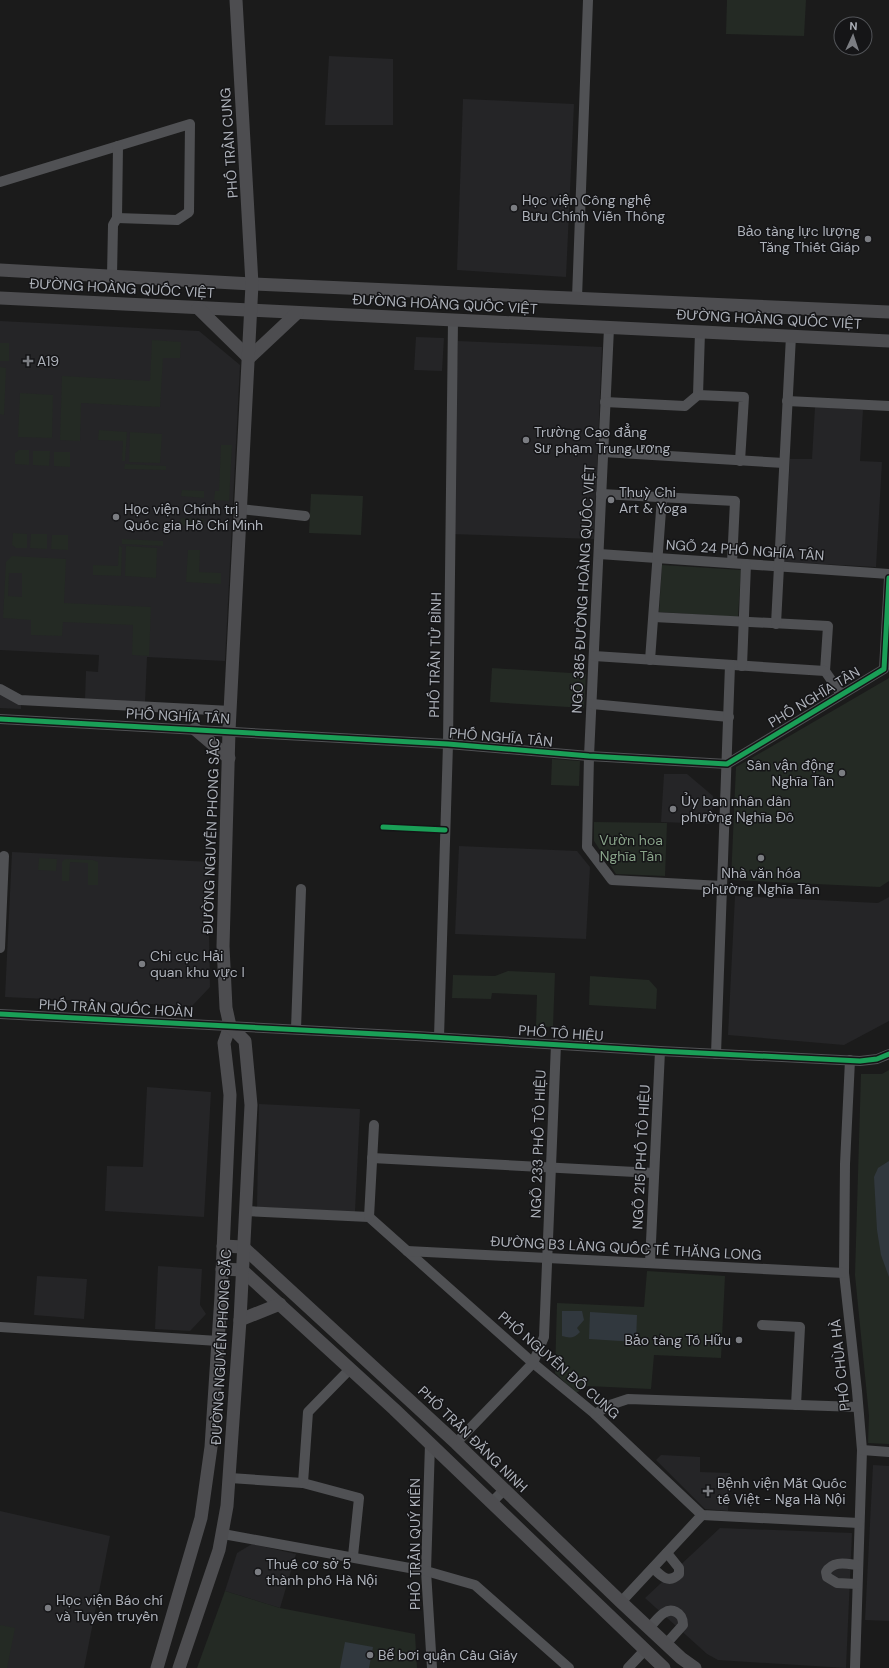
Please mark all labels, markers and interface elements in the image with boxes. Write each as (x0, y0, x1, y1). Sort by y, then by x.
north arrow (833, 16, 873, 56)
text: N (849, 19, 858, 33)
street label: PHỐ TRẦN CUNG (216, 87, 242, 199)
place label: Học viện Công nghệ Bưu Chính Viễn Thông (522, 191, 665, 225)
marker: Học viện Công nghệ Bưu Chính Viễn Thông (509, 203, 519, 213)
place label: Bảo tàng lực lượng Tăng Thiết Giáp (737, 222, 860, 256)
marker: Bảo tàng lực lượng Tăng Thiết Giáp (863, 234, 873, 244)
street label: ĐƯỜNG HOÀNG QUỐC VIỆT (29, 274, 215, 302)
street label: ĐƯỜNG HOÀNG QUỐC VIỆT (352, 290, 538, 318)
street label: ĐƯỜNG HOÀNG QUỐC VIỆT (676, 305, 862, 333)
place label: A19 (37, 352, 59, 370)
marker: A19 (22, 355, 34, 367)
place label: Trường Cao đẳng Sư phạm Trung ương (534, 423, 670, 457)
marker: Trường Cao đẳng Sư phạm Trung ương (521, 435, 531, 445)
street label: NGÕ 385 ĐƯỜNG HOÀNG QUỐC VIỆT (567, 464, 599, 714)
place label: Thuỳ Chi Art & Yoga (619, 483, 687, 517)
marker: Thuỳ Chi Art & Yoga (606, 495, 616, 505)
place label: Học viện Chính trị Quốc gia Hồ Chí Minh (124, 500, 263, 534)
marker: Học viện Chính trị Quốc gia Hồ Chí Minh (111, 512, 121, 522)
street label: NGÕ 24 PHỐ NGHĨA TÂN (665, 535, 825, 565)
street label: PHỐ TRẦN TỬ BÌNH (425, 592, 445, 718)
street label: PHỐ NGHĨA TÂN (765, 662, 863, 732)
street label: PHỐ NGHĨA TÂN (126, 704, 230, 728)
street label: PHỐ NGHĨA TÂN (448, 723, 554, 751)
street label: ĐƯỜNG NGUYỄN PHONG SẮC (199, 738, 223, 934)
place label: Sân vận động Nghĩa Tân (746, 756, 834, 790)
marker: Sân vận động Nghĩa Tân (837, 768, 847, 778)
place label: Ủy ban nhân dân phường Nghĩa Đô (681, 792, 794, 826)
marker: Ủy ban nhân dân phường Nghĩa Đô (668, 804, 678, 814)
park label: Vườn hoa Nghĩa Tân (599, 831, 663, 865)
marker: Nhà văn hóa phường Nghĩa Tân (756, 853, 766, 863)
place label: Nhà văn hóa phường Nghĩa Tân (702, 864, 820, 898)
place label: Chi cục Hải quan khu vực I (150, 947, 245, 981)
marker: Chi cục Hải quan khu vực I (137, 959, 147, 969)
street label: PHỐ TRẦN QUỐC HOÀN (38, 995, 194, 1021)
street label: PHỐ TÔ HIỆU (518, 1021, 604, 1045)
street label: NGÕ 233 PHỐ TÔ HIỆU (526, 1069, 550, 1219)
street label: NGÕ 215 PHỐ TÔ HIỆU (628, 1084, 654, 1230)
street label: ĐƯỜNG B3 LÀNG QUỐC TẾ THĂNG LONG (490, 1232, 762, 1264)
street label: ĐƯỜNG NGUYỄN PHONG SẮC (207, 1249, 235, 1445)
street label: PHỐ NGUYỄN ĐỖ CUNG (495, 1307, 623, 1423)
street label: PHỐ CHÙA HÀ (826, 1318, 854, 1412)
place label: Bảo tàng Tố Hữu (625, 1331, 731, 1349)
marker: Bảo tàng Tố Hữu (734, 1335, 744, 1345)
street label: PHỐ TRẦN ĐĂNG NINH (414, 1382, 532, 1496)
place label: Bệnh viện Mắt Quốc tế Việt - Nga Hà Nội (717, 1474, 847, 1508)
street label: PHỐ TRẦN QUÝ KIÊN (406, 1478, 424, 1610)
marker: Bệnh viện Mắt Quốc tế Việt - Nga Hà Nội (702, 1485, 714, 1497)
place label: Thuế cơ sở 5 thành phố Hà Nội (266, 1555, 378, 1589)
marker: Thuế cơ sở 5 thành phố Hà Nội (253, 1567, 263, 1577)
place label: Học viện Báo chí và Tuyên truyền (56, 1591, 163, 1625)
marker: Học viện Báo chí và Tuyên truyền (43, 1603, 53, 1613)
place label: Bể bơi quận Cầu Giấy (378, 1646, 518, 1664)
marker: Bể bơi quận Cầu Giấy (365, 1650, 375, 1660)

